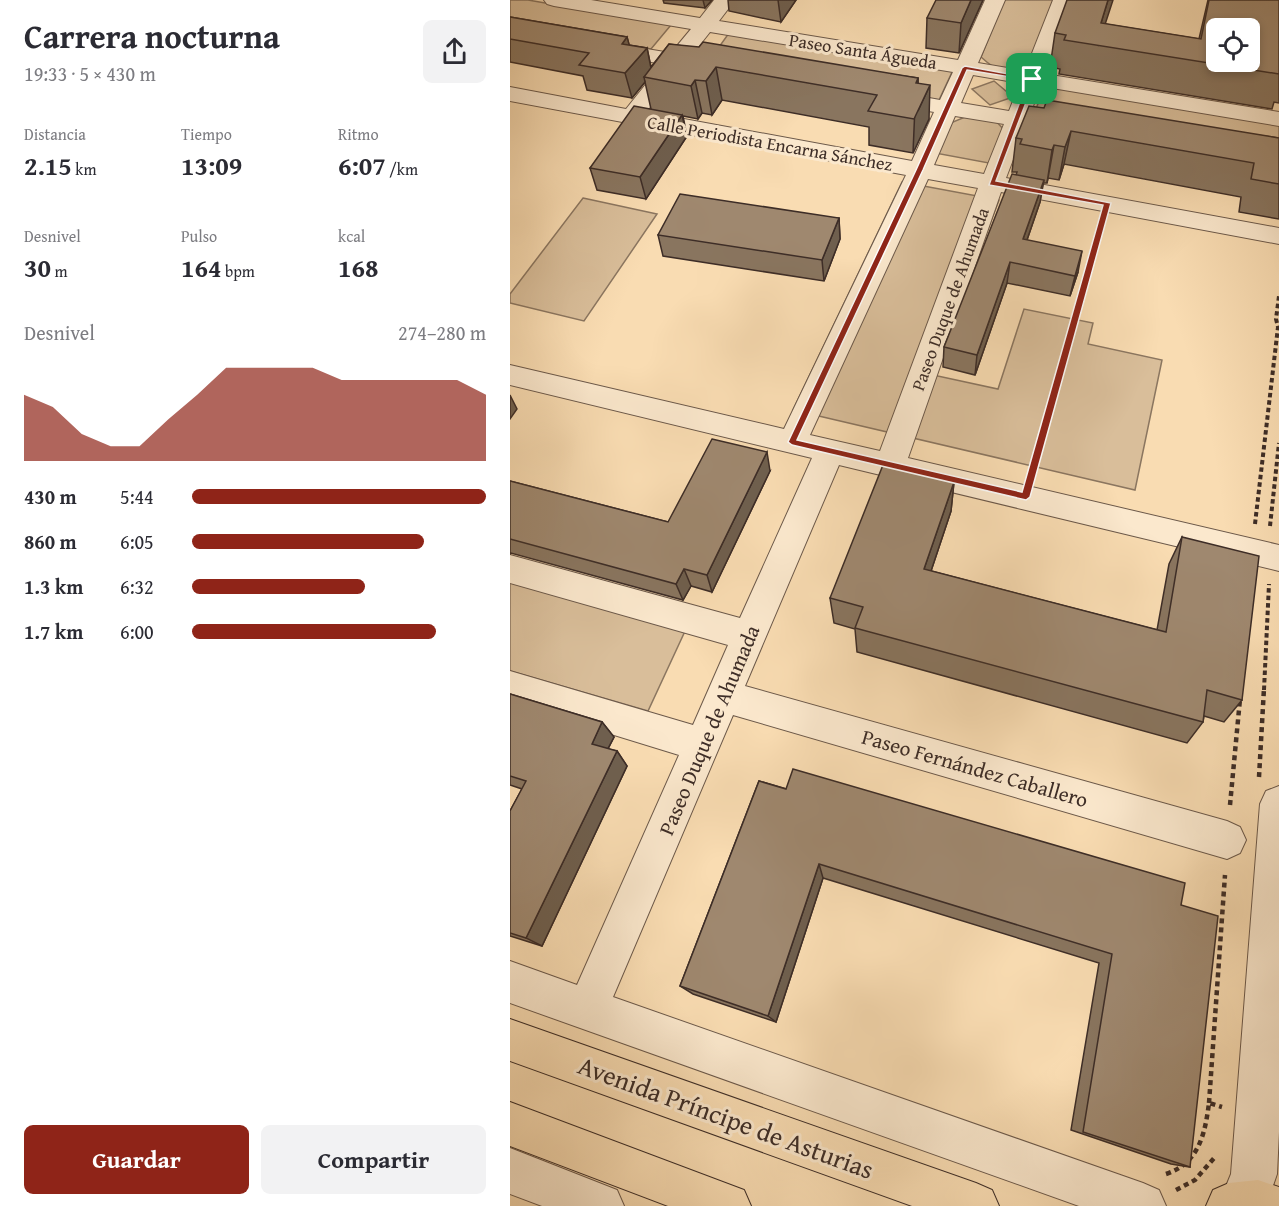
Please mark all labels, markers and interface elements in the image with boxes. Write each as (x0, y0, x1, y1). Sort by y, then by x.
text: Carrera nocturna (24, 12, 280, 60)
map controls (1206, 18, 1260, 72)
button: locate (1206, 18, 1260, 72)
button: share (423, 20, 486, 83)
street label: Paseo Santa Águeda (787, 26, 939, 76)
pin (1006, 53, 1057, 104)
text: 19:33 · 5 × 430 m (24, 59, 156, 88)
icon: arrive (1015, 62, 1048, 95)
street label: Calle Periodista Encarna Sánchez (645, 108, 895, 178)
text: Distancia (24, 122, 86, 146)
text: Tiempo (181, 122, 232, 146)
text: Ritmo (338, 122, 379, 146)
text: 2.15 (24, 146, 72, 185)
text: 13:09 (181, 146, 242, 185)
text: 6:07 (338, 146, 386, 185)
text: km (72, 157, 96, 181)
text: /km (386, 157, 418, 181)
street label: Paseo Duque de Ahumada (904, 203, 996, 394)
text: Desnivel (24, 224, 81, 248)
text: Pulso (181, 224, 217, 248)
text: kcal (338, 224, 365, 248)
text: 30 (24, 248, 51, 287)
text: 164 (181, 248, 221, 287)
text: 168 (338, 248, 378, 287)
text: m (51, 259, 68, 283)
text: bpm (221, 259, 255, 283)
text: Desnivel (24, 318, 95, 347)
text: 274–280 m (398, 318, 486, 347)
text: 430 m (24, 482, 77, 511)
text: 5:44 (120, 482, 154, 511)
text: 860 m (24, 527, 77, 556)
text: 6:05 (120, 527, 154, 556)
text: 1.3 km (24, 572, 83, 601)
text: 6:32 (120, 572, 154, 601)
text: 1.7 km (24, 617, 83, 646)
text: 6:00 (120, 617, 154, 646)
street label: Paseo Duque de Ahumada (651, 620, 767, 840)
street label: Paseo Fernández Caballero (858, 721, 1092, 815)
street label: Avenida Príncipe de Asturias (573, 1045, 879, 1189)
button: Guardar (24, 1125, 249, 1194)
button: Compartir (261, 1125, 486, 1194)

